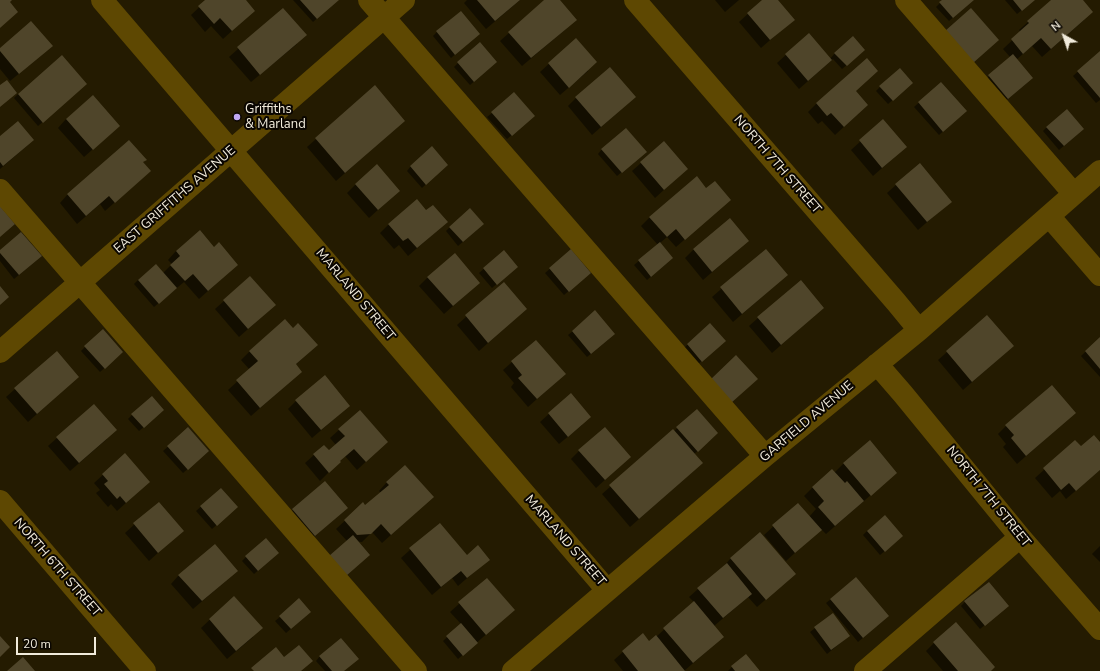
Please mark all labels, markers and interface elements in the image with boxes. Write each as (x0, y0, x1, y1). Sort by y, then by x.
north arrow (1044, 16, 1084, 56)
text: N (1048, 18, 1064, 35)
place label: Griffiths & Marland (245, 102, 306, 133)
marker: Griffiths & Marland (232, 112, 242, 122)
street label: NORTH 7TH STREET (730, 113, 824, 217)
street label: EAST GRIFFITHS AVENUE (111, 143, 239, 257)
street label: MARLAND STREET (312, 246, 398, 344)
street label: GARFIELD AVENUE (757, 378, 857, 466)
street label: NORTH 7TH STREET (943, 443, 1033, 551)
street label: MARLAND STREET (521, 492, 609, 590)
street label: NORTH 6TH STREET (10, 516, 104, 620)
scale bar (18, 629, 98, 655)
text: 20 m (23, 636, 51, 652)

